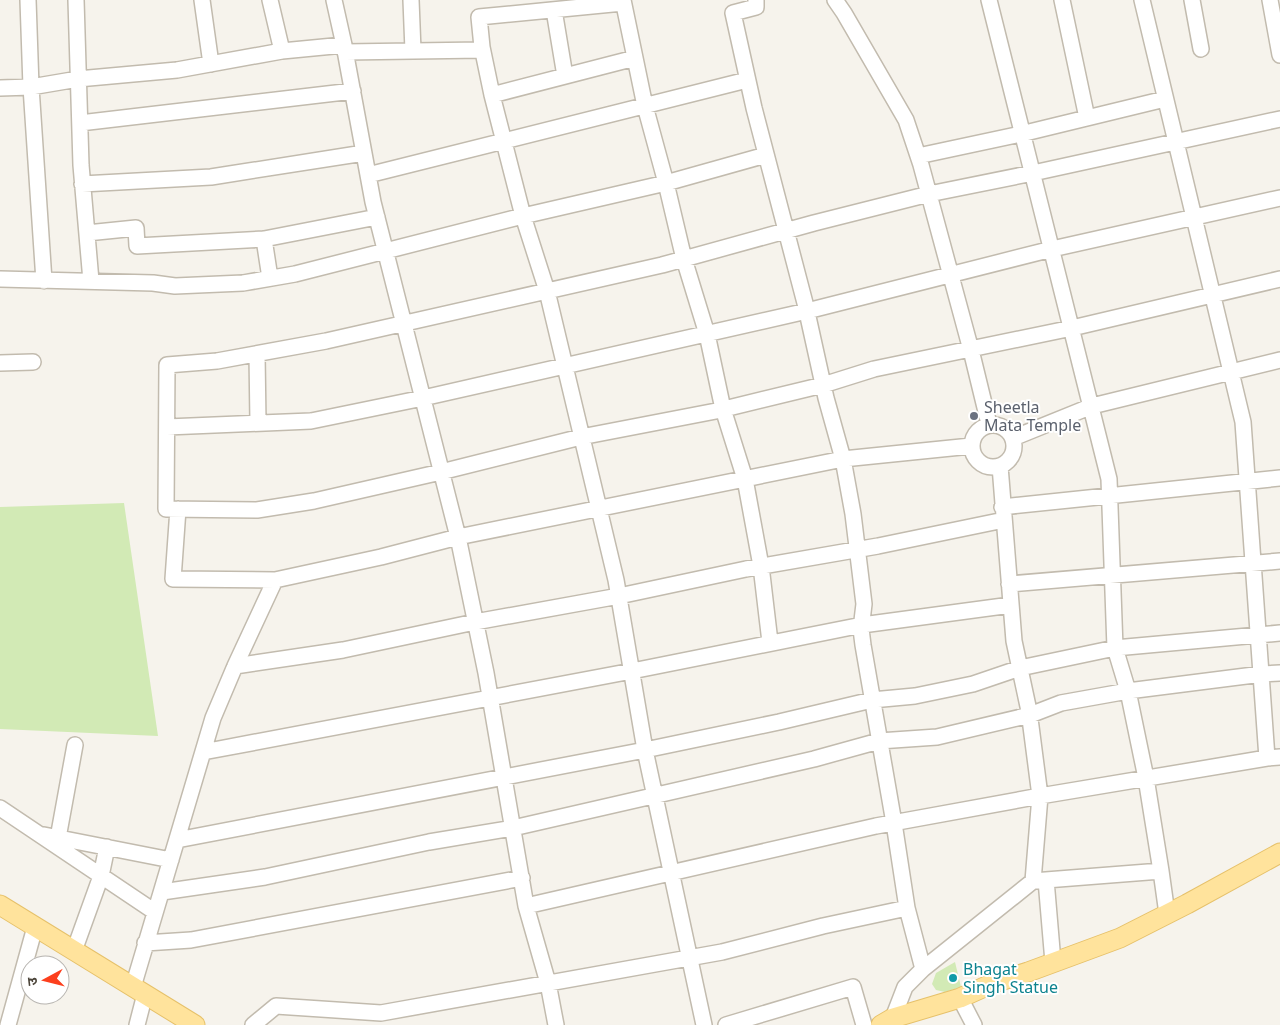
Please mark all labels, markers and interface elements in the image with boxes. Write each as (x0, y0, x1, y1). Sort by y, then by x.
place label: Sheetla Mata Temple (984, 396, 1081, 436)
marker: Sheetla Mata Temple (968, 410, 980, 422)
north arrow (20, 955, 70, 1005)
place label: Bhagat Singh Statue (963, 958, 1058, 998)
marker: Bhagat Singh Statue (947, 972, 959, 984)
text: उ (22, 976, 42, 987)

